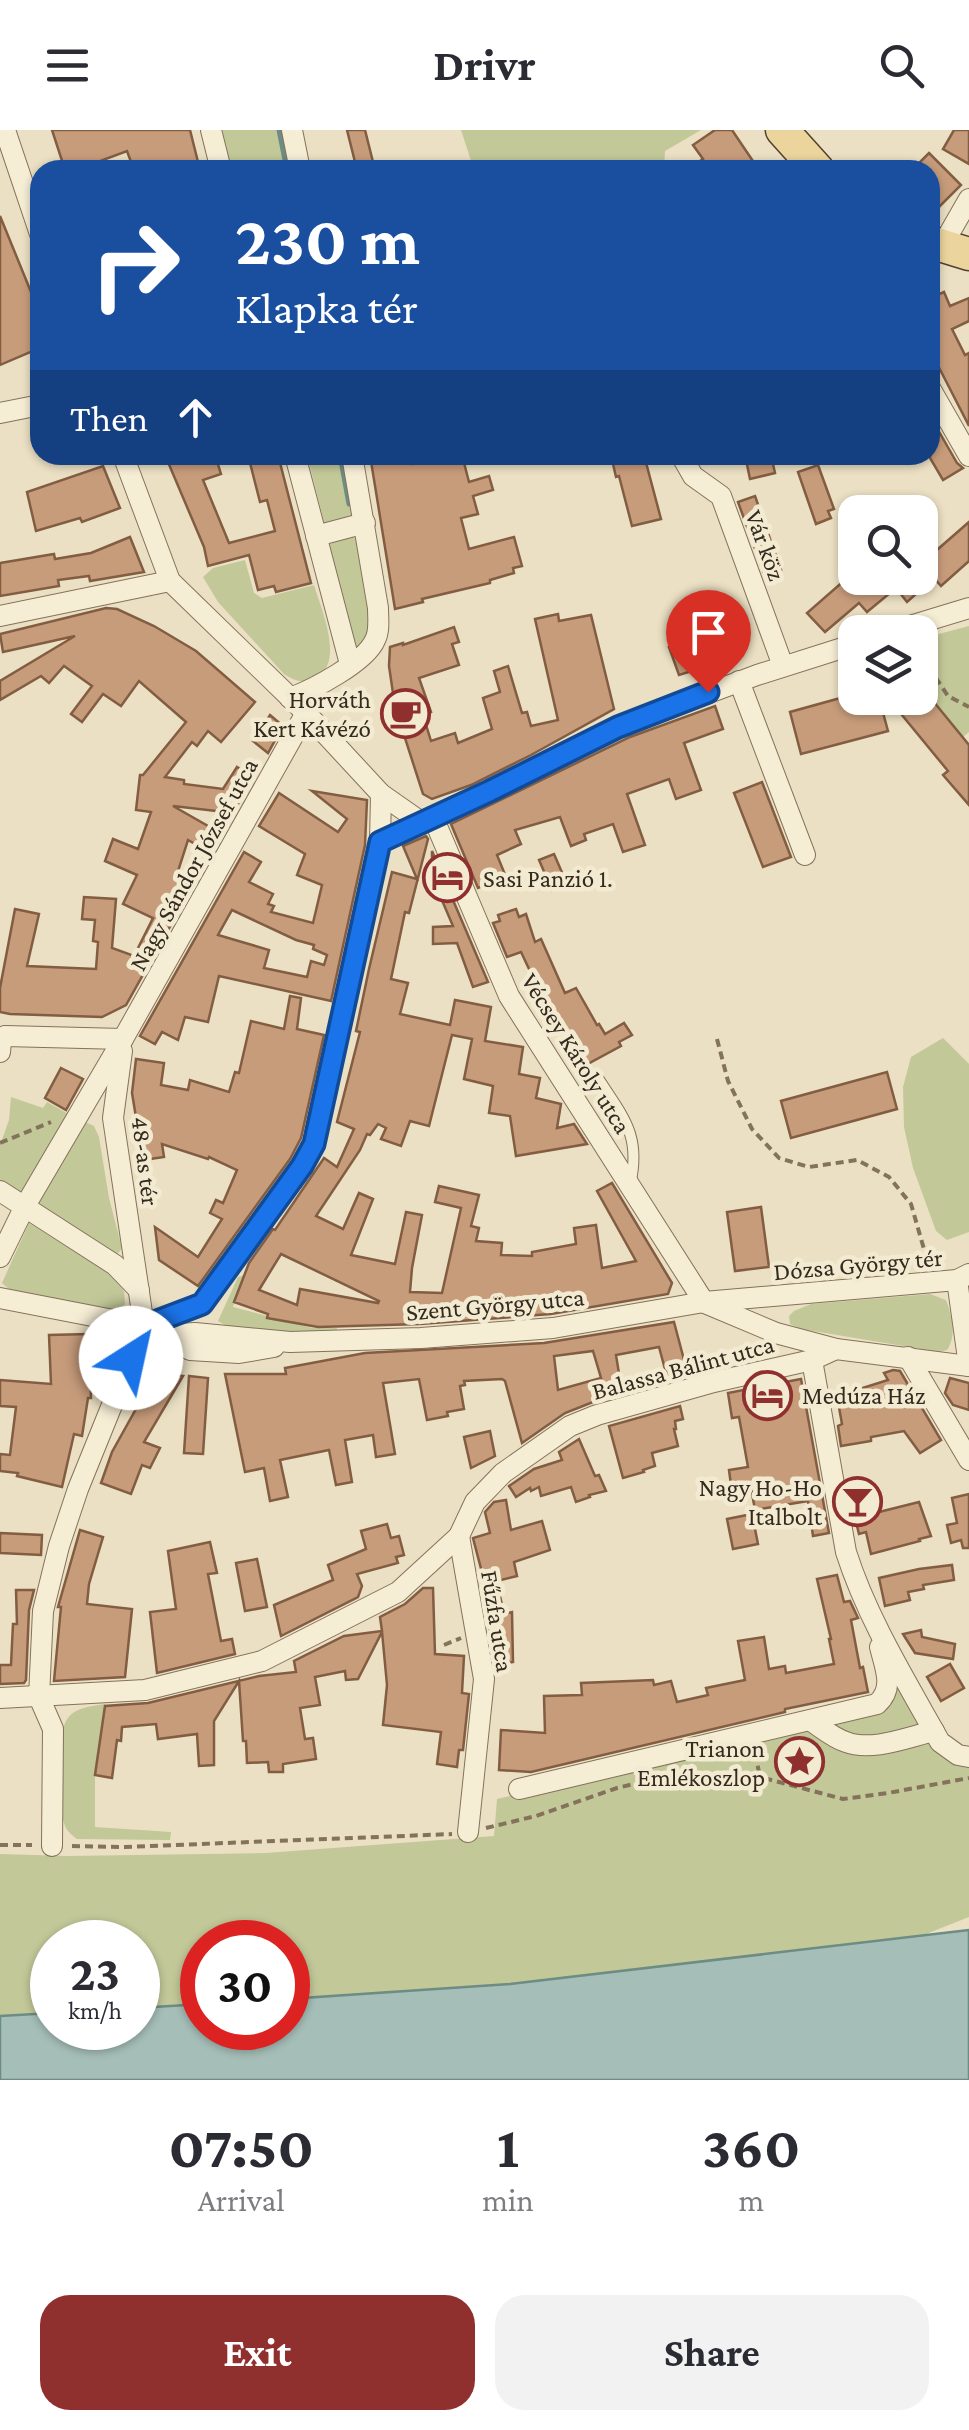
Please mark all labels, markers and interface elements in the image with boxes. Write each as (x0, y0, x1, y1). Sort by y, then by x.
icon: menu (40, 38, 95, 93)
icon: search (874, 38, 929, 93)
text: Drivr (433, 40, 536, 90)
icon: right (70, 200, 200, 330)
text: 230 m (235, 201, 420, 279)
text: Klapka tér (235, 283, 418, 333)
icon: ahead (168, 390, 223, 445)
text: Then (70, 397, 148, 439)
map controls (838, 495, 938, 715)
button: search (838, 495, 938, 595)
street label: Vár köz (740, 506, 791, 584)
pin (666, 590, 751, 693)
icon: arrive (681, 605, 736, 660)
button: layers (838, 615, 938, 715)
place label: Horváth Kert Kávézó (253, 686, 371, 742)
cafe icon: Horváth Kert Kávézó (380, 687, 432, 739)
street label: Nagy Sándor József utca (124, 753, 264, 976)
hotel icon: Sasi Panzió 1. (422, 852, 474, 904)
place label: Sasi Panzió 1. (483, 865, 613, 892)
street label: Vécsey Károly utca (516, 968, 637, 1139)
street label: 48-as tér (127, 1115, 164, 1207)
street label: Dózsa György tér (772, 1244, 944, 1286)
street label: Szent György utca (405, 1283, 586, 1327)
position arrow (79, 1306, 183, 1410)
street label: Balassa Bálint utca (589, 1330, 778, 1405)
hotel icon: Medúza Ház (741, 1369, 793, 1421)
place label: Medúza Ház (802, 1382, 926, 1409)
place label: Nagy Ho-Ho Italbolt (699, 1474, 823, 1530)
bar icon: Nagy Ho-Ho Italbolt (831, 1475, 883, 1527)
street label: Fűzfa utca (476, 1568, 519, 1674)
place label: Trianon Emlékoszlop (637, 1735, 765, 1792)
place icon: Trianon Emlékoszlop (774, 1736, 826, 1788)
speed limit sign: 30 (180, 1920, 310, 2050)
text: 23 (70, 1945, 120, 2001)
text: km/h (68, 1997, 122, 2024)
text: 07:50 (168, 2113, 314, 2180)
text: 1 (497, 2113, 519, 2180)
text: 360 (702, 2113, 801, 2180)
text: Arrival (198, 2182, 285, 2218)
text: min (482, 2182, 534, 2218)
text: m (738, 2182, 764, 2218)
button: Exit (40, 2295, 475, 2410)
button: Share (495, 2295, 929, 2410)

